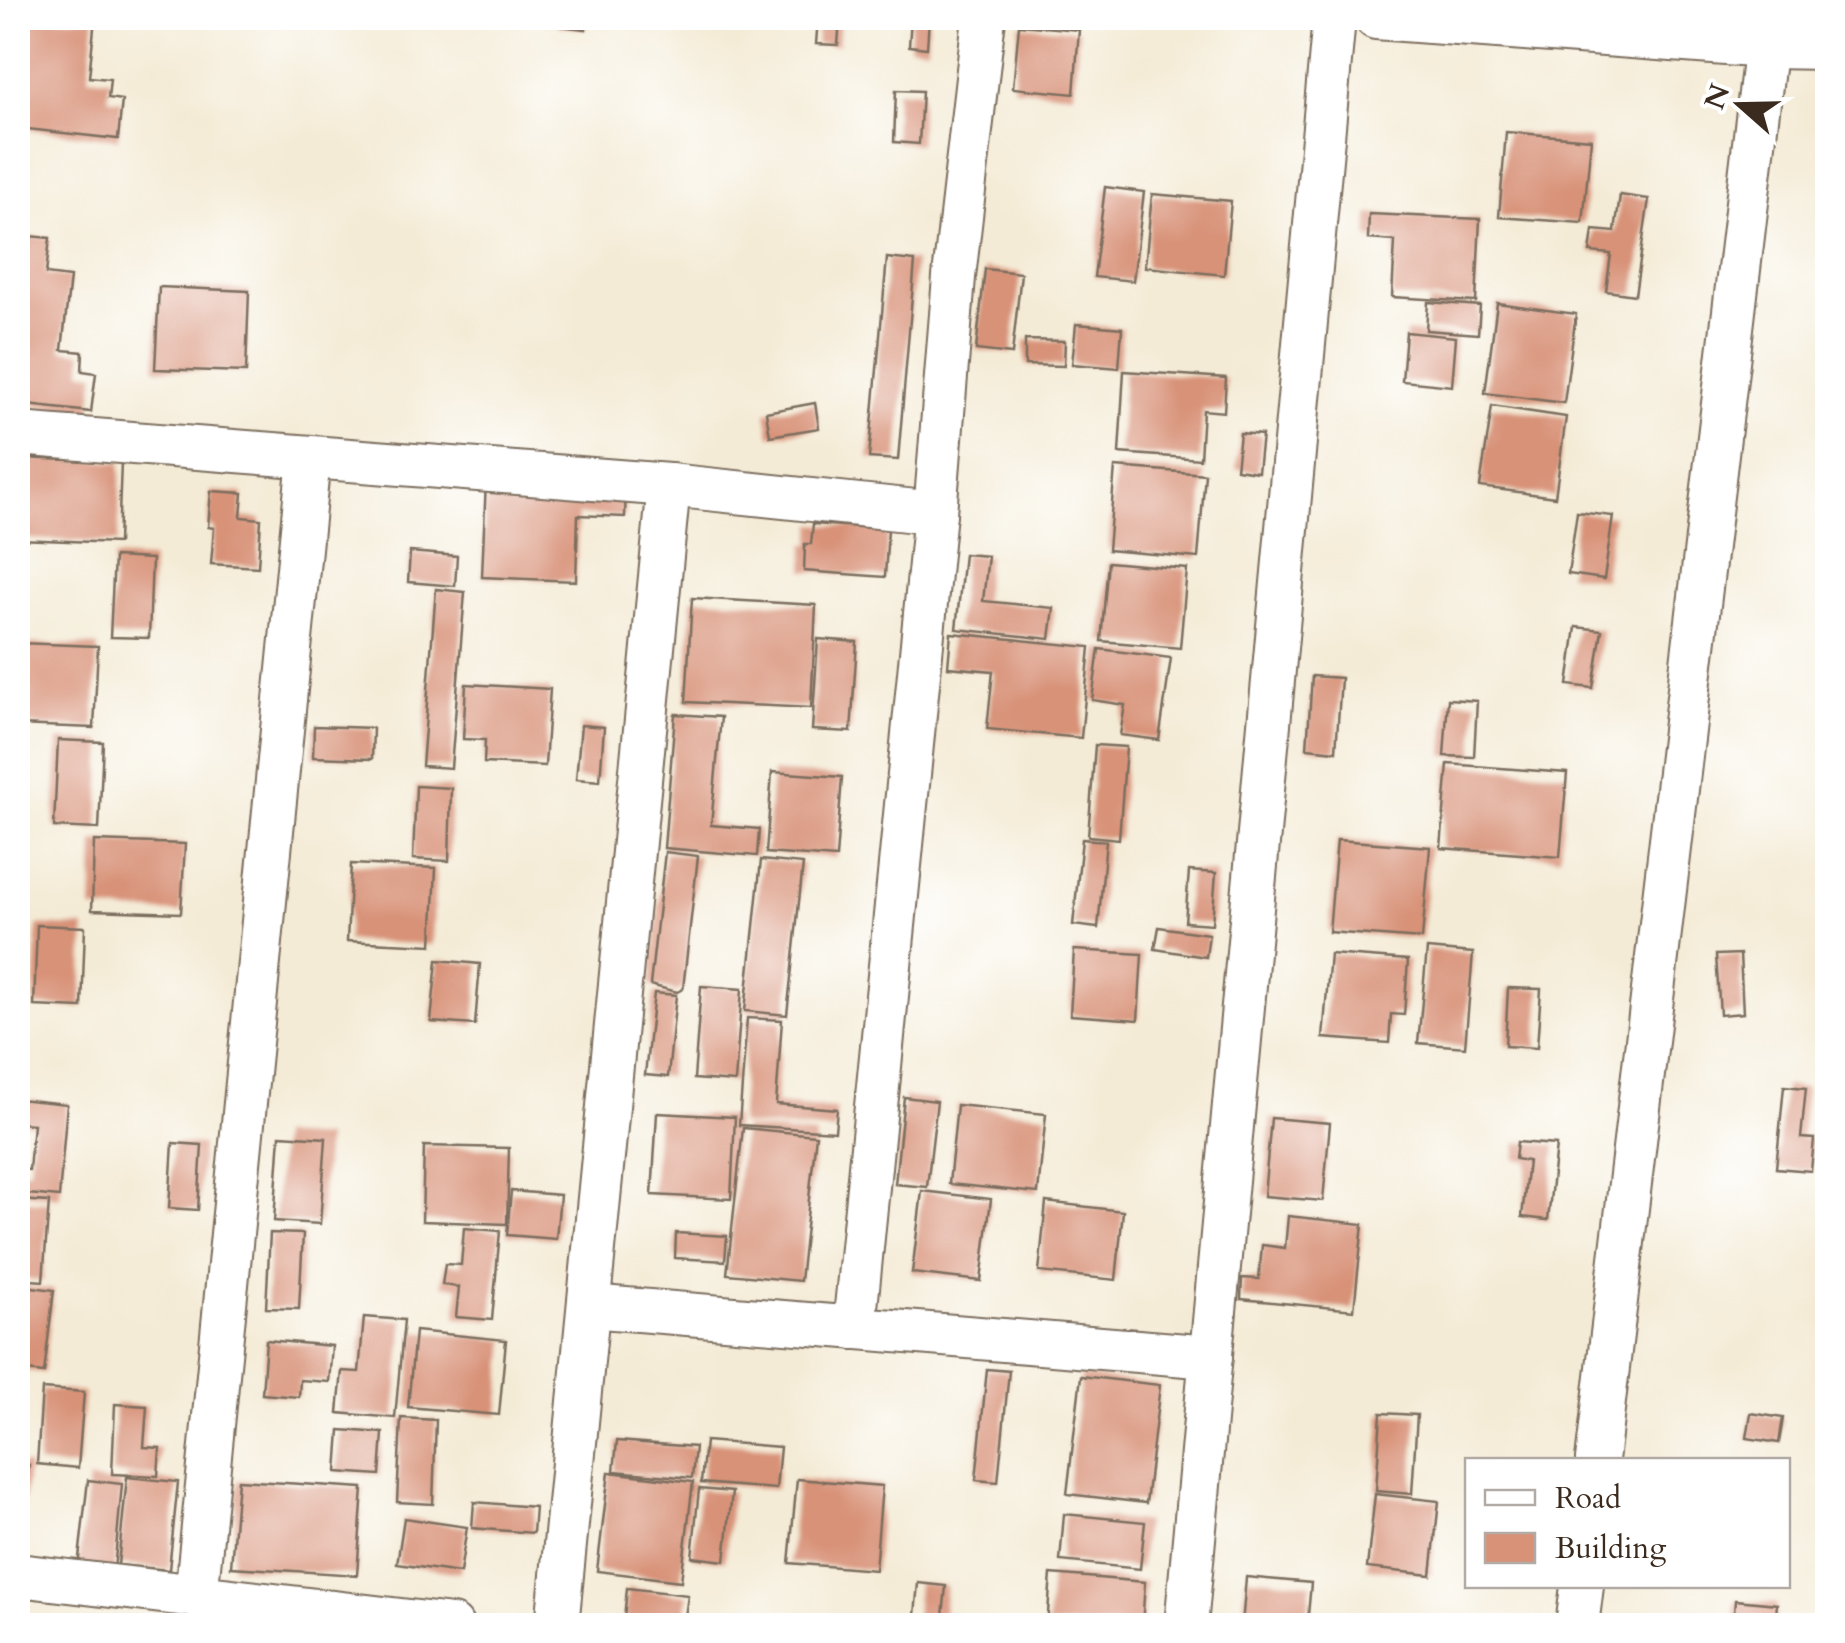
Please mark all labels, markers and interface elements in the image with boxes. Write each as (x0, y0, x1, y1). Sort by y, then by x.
north arrow (1690, 55, 1790, 155)
text: N (1695, 79, 1739, 115)
legend (1465, 1458, 1790, 1588)
text: Road (1555, 1478, 1621, 1519)
text: Building (1555, 1528, 1666, 1569)

